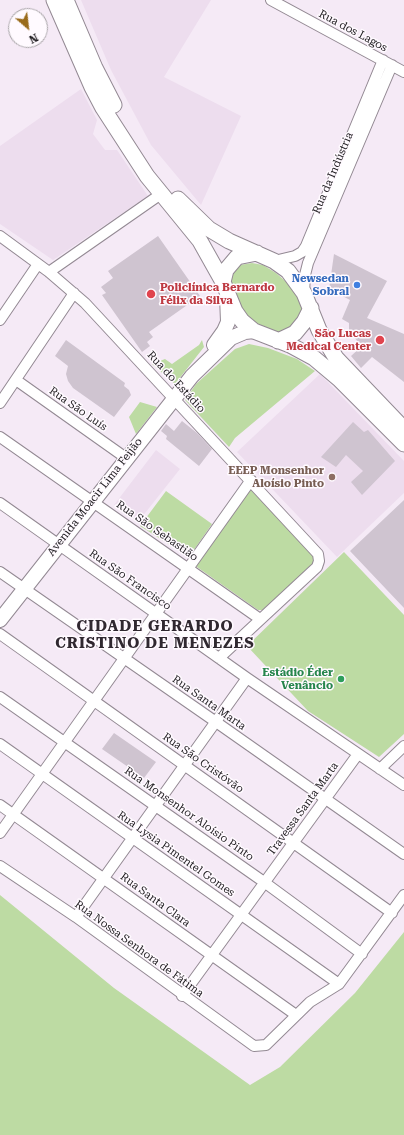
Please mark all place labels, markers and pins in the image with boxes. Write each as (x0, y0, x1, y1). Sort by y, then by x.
place label: Newsedan Sobral (292, 272, 349, 298)
marker: Newsedan Sobral (352, 280, 362, 290)
place label: Policlínica Bernardo Félix da Silva (160, 281, 275, 307)
marker: Policlínica Bernardo Félix da Silva (145, 288, 157, 300)
place label: São Lucas Medical Center (286, 327, 371, 353)
marker: São Lucas Medical Center (374, 334, 386, 346)
place label: EEEP Monsenhor Aloísio Pinto (228, 464, 324, 490)
marker: EEEP Monsenhor Aloísio Pinto (327, 472, 337, 482)
place label: Estádio Éder Venâncio (262, 666, 333, 692)
marker: Estádio Éder Venâncio (336, 674, 346, 684)

